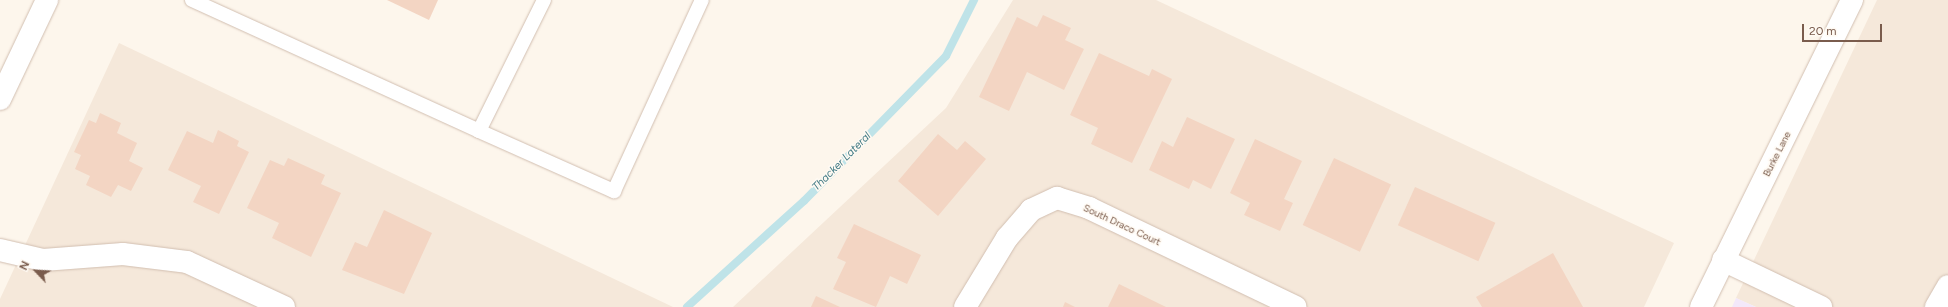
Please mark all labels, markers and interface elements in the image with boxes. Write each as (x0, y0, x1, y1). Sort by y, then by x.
scale bar (1804, 16, 1884, 42)
text: 20 m (1809, 24, 1837, 38)
street label: Burke Lane (1761, 129, 1793, 179)
water label: Thacker Lateral (810, 130, 874, 194)
street label: South Draco Court (1081, 202, 1163, 248)
north arrow (16, 251, 56, 291)
text: N (17, 259, 32, 272)

